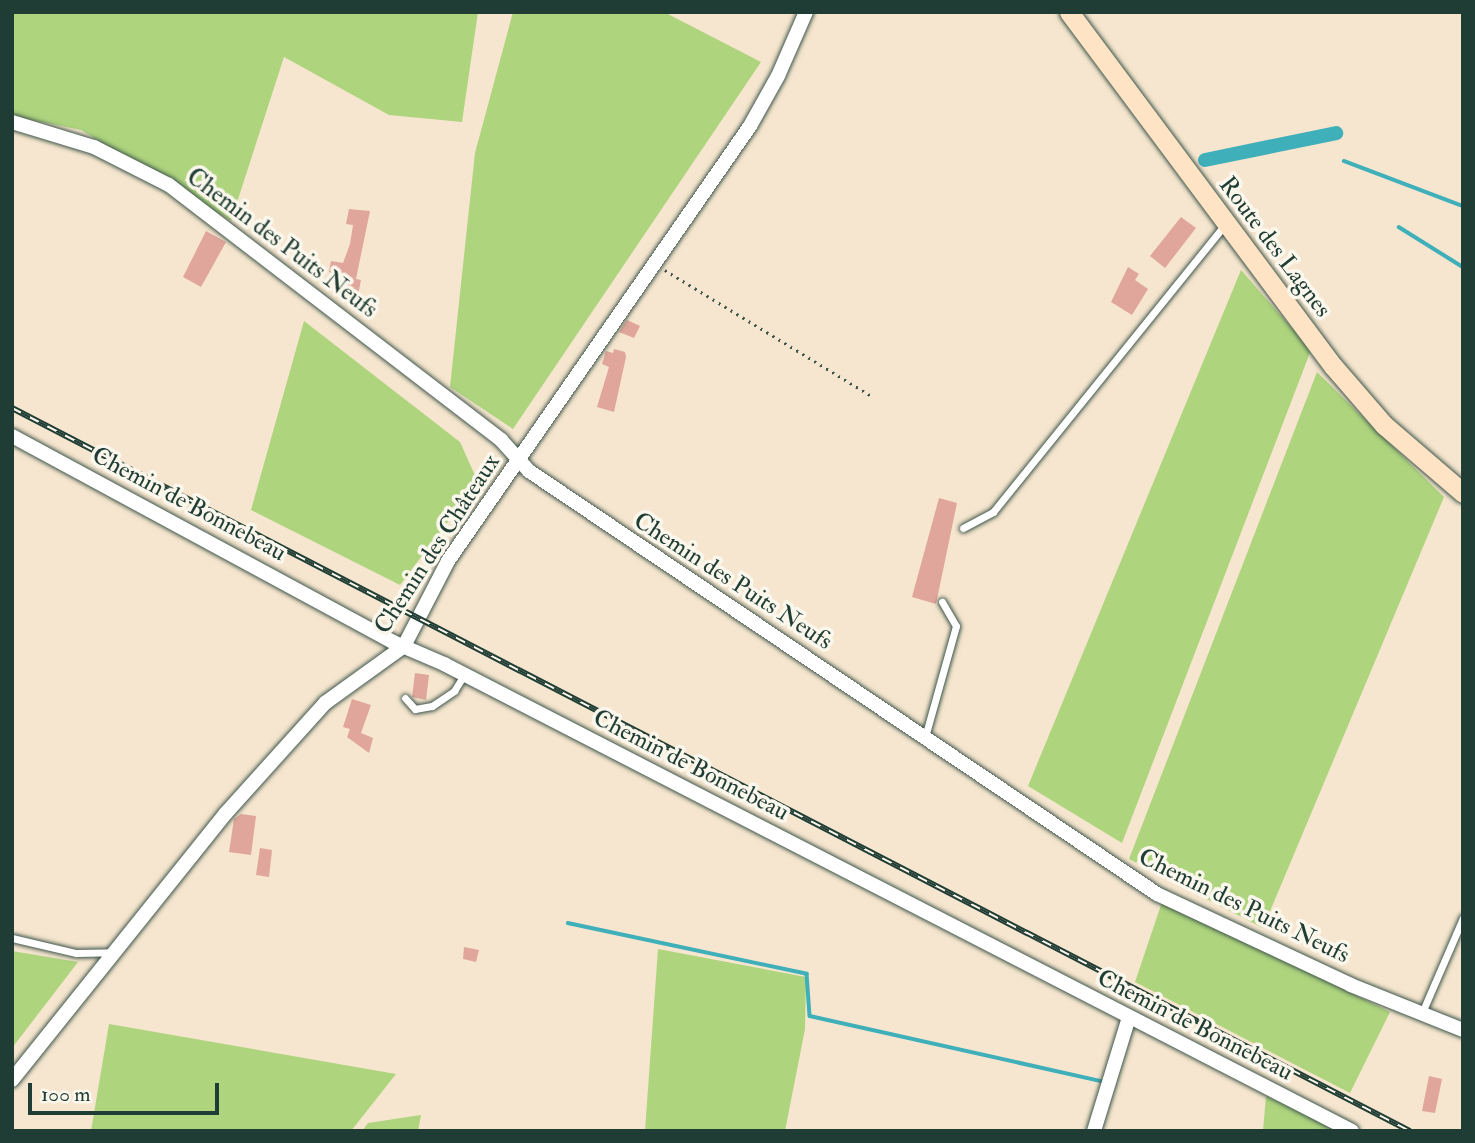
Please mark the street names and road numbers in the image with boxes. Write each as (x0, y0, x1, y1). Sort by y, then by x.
street label: Chemin des Puits Neufs (181, 162, 383, 324)
street label: Route des Lagnes (1213, 171, 1337, 323)
street label: Chemin de Bonnebeau (87, 441, 291, 567)
street label: Chemin des Châteaux (368, 449, 506, 639)
street label: Chemin des Puits Neufs (628, 506, 838, 656)
street label: Chemin de Bonnebeau (588, 703, 794, 827)
street label: Chemin des Puits Neufs (1134, 842, 1354, 970)
street label: Chemin de Bonnebeau (1092, 963, 1298, 1087)

